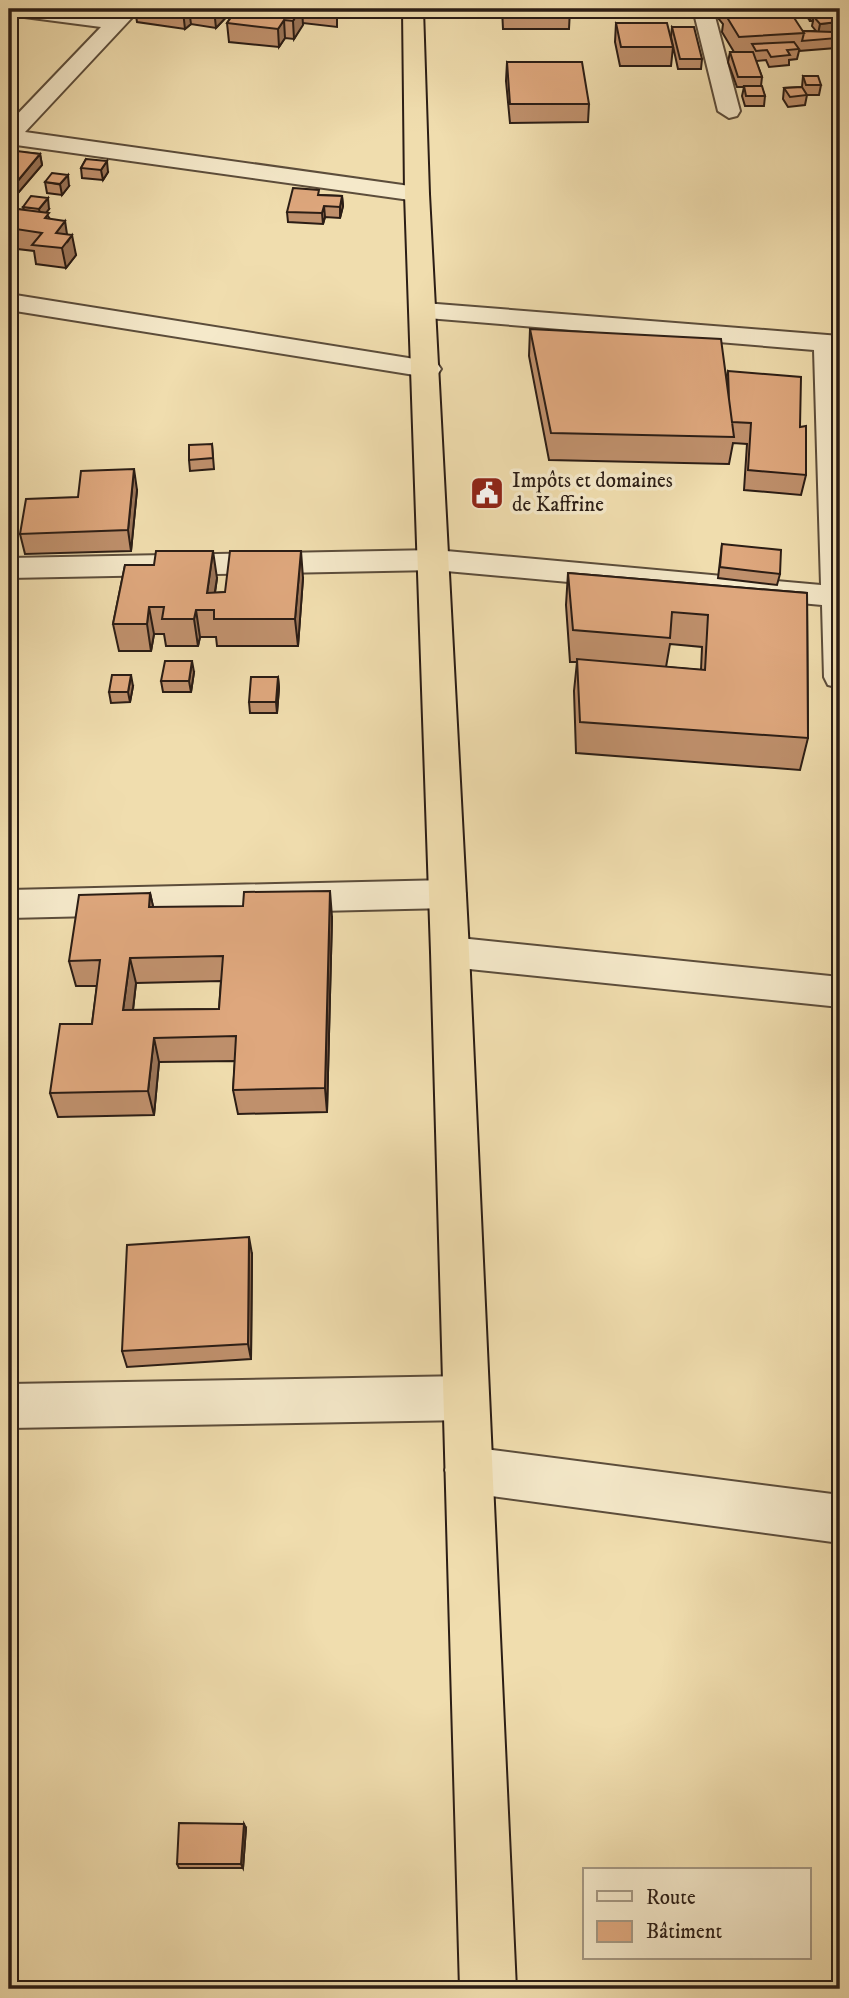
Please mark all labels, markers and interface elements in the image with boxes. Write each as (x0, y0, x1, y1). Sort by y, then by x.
place label: Impôts et domaines de Kaffrine (512, 468, 673, 518)
public building icon: Impôts et domaines de Kaffrine (468, 474, 506, 512)
legend (583, 1868, 810, 1960)
text: Route (646, 1885, 696, 1911)
text: Bâtiment (646, 1919, 723, 1945)

